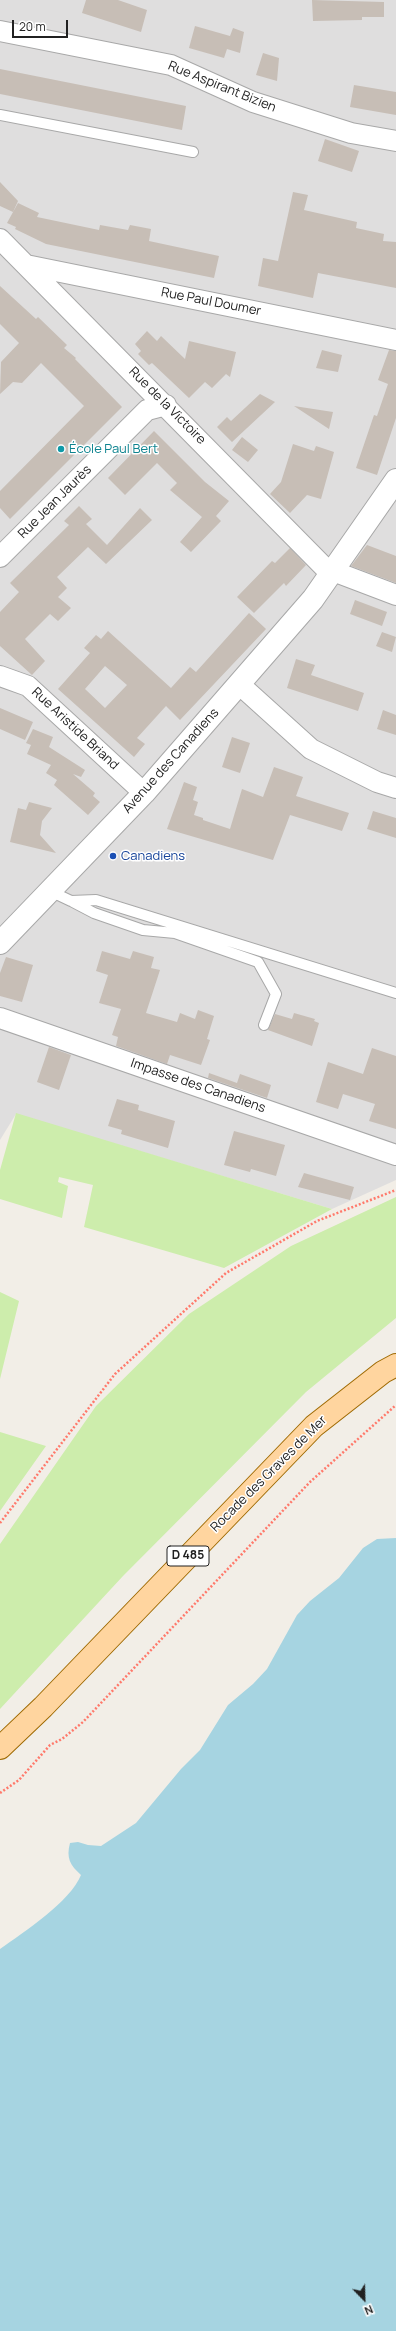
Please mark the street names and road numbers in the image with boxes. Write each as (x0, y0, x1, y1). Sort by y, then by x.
street label: Rue Aspirant Bizien (166, 58, 278, 116)
street label: Rue Paul Doumer (160, 285, 262, 319)
street label: Rue de la Victoire (125, 364, 209, 448)
street label: Rue Jean Jaurès (15, 462, 95, 542)
street label: Rue Aristide Briand (28, 685, 122, 773)
street label: Avenue des Canadiens (120, 705, 222, 817)
street label: Impasse des Canadiens (128, 1056, 268, 1116)
street label: Rocade des Graves de Mer (208, 1413, 330, 1535)
road number: D 485 (167, 1546, 209, 1566)

